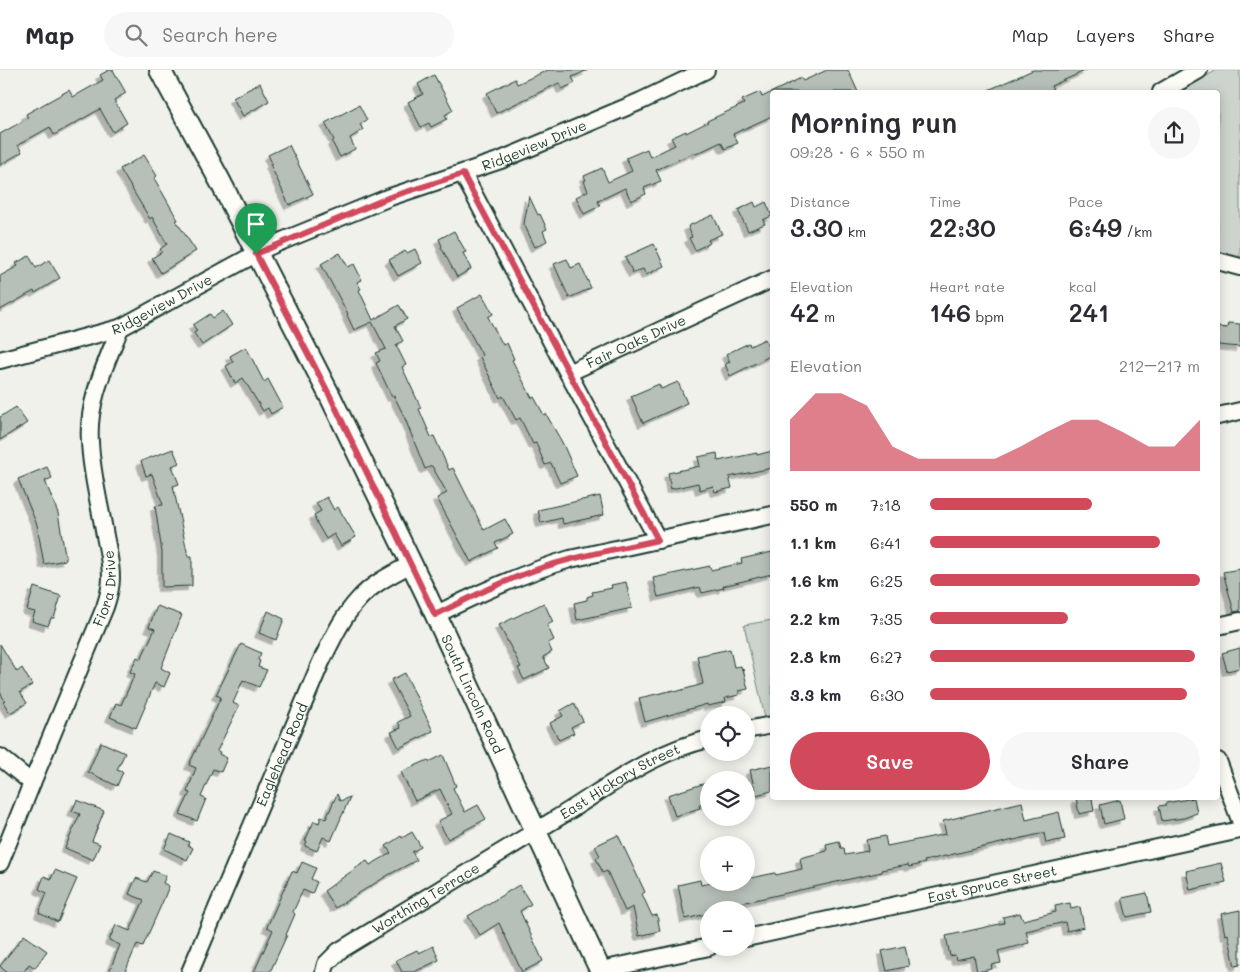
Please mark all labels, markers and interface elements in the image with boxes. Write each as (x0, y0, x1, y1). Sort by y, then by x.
search box (104, 12, 454, 57)
text: Map (25, 19, 74, 50)
icon: search (122, 21, 150, 49)
text: Search here (162, 22, 278, 47)
text: Map (1012, 23, 1048, 47)
text: Layers (1076, 23, 1135, 47)
text: Share (1163, 23, 1215, 47)
text: Morning run (790, 104, 957, 140)
button: share (1148, 107, 1200, 159)
street label: Ridgeview Drive (479, 115, 589, 175)
text: 09:28 · 6 × 550 m (790, 141, 925, 162)
text: Distance (790, 192, 850, 211)
text: Time (929, 192, 961, 211)
text: Pace (1069, 192, 1103, 211)
pin (235, 203, 277, 254)
icon: arrive (242, 210, 270, 238)
text: 3.30 (790, 211, 843, 243)
text: 22:30 (929, 211, 996, 243)
text: 6:49 (1069, 211, 1122, 243)
text: km (843, 222, 866, 241)
text: /km (1122, 222, 1153, 241)
street label: Ridgeview Drive (110, 269, 215, 339)
text: Elevation (790, 277, 853, 296)
text: Heart rate (929, 277, 1005, 296)
text: kcal (1069, 277, 1097, 296)
text: 42 (790, 296, 819, 328)
text: 146 (929, 296, 971, 328)
text: 241 (1069, 296, 1109, 328)
text: m (819, 307, 835, 326)
text: bpm (971, 307, 1004, 326)
street label: Fair Oaks Drive (583, 310, 689, 372)
text: Elevation (790, 355, 862, 376)
text: 212–217 m (1119, 355, 1200, 376)
text: 550 m (790, 494, 837, 515)
text: 7:18 (870, 494, 901, 515)
text: 1.1 km (790, 532, 836, 553)
text: 6:41 (870, 532, 901, 553)
street label: Fiora Drive (88, 549, 120, 629)
text: 1.6 km (790, 570, 839, 591)
text: 6:25 (870, 570, 903, 591)
text: 2.2 km (790, 608, 840, 629)
text: 7:35 (870, 608, 903, 629)
street label: South Lincoln Road (437, 631, 509, 757)
text: 2.8 km (790, 646, 841, 667)
text: 6:27 (870, 646, 902, 667)
text: 3.3 km (790, 684, 841, 705)
text: 6:30 (870, 684, 904, 705)
street label: Eaglehead Road (251, 700, 312, 809)
map controls (700, 706, 755, 956)
button: locate (700, 706, 755, 761)
button: Save (790, 732, 990, 790)
button: Share (1000, 732, 1200, 790)
street label: East Hickory Street (556, 739, 682, 823)
button: layers (700, 771, 755, 826)
button: + (700, 836, 755, 891)
street label: Worthing Terrace (368, 858, 483, 938)
street label: East Spruce Street (926, 860, 1058, 907)
button: − (700, 901, 755, 956)

